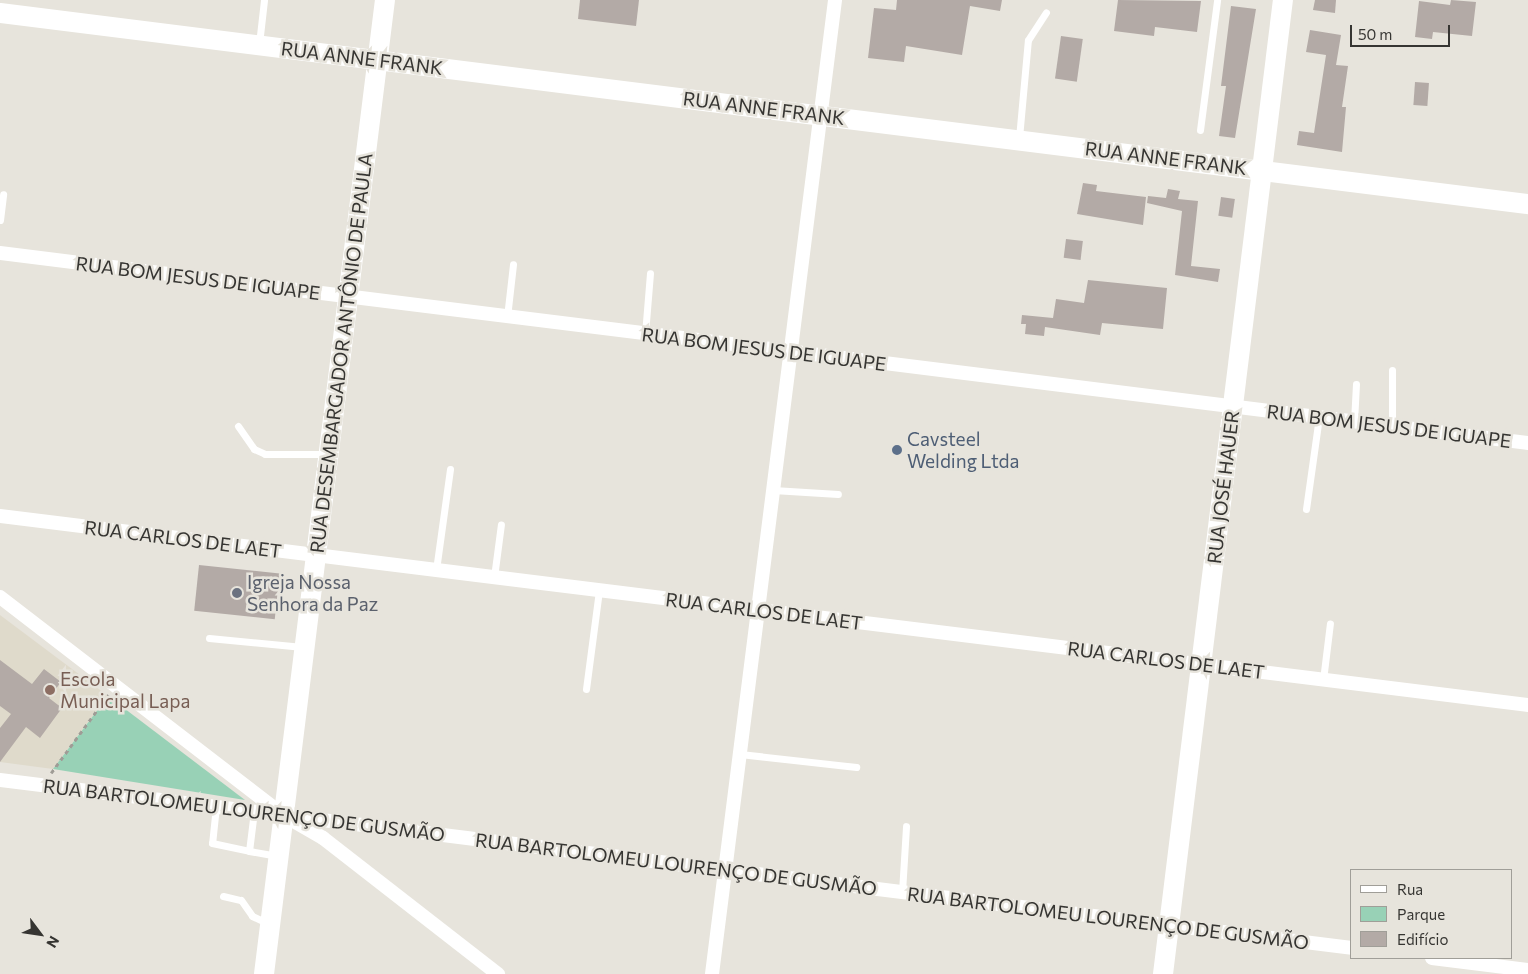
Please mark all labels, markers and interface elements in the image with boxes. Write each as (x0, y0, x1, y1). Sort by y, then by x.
scale bar (1353, 15, 1453, 47)
text: 50 m (1358, 25, 1392, 43)
street label: RUA ANNE FRANK (280, 37, 444, 79)
street label: RUA ANNE FRANK (682, 87, 846, 129)
street label: RUA ANNE FRANK (1084, 137, 1248, 179)
street label: RUA DESEMBARGADOR ANTÔNIO DE PAULA (305, 152, 377, 554)
street label: RUA BOM JESUS DE IGUAPE (75, 252, 321, 304)
street label: RUA BOM JESUS DE IGUAPE (641, 323, 887, 375)
street label: RUA BOM JESUS DE IGUAPE (1266, 400, 1512, 452)
street label: RUA JOSÉ HAUER (1202, 409, 1244, 565)
place label: Cavsteel Welding Ltda (907, 428, 1019, 472)
marker: Cavsteel Welding Ltda (891, 444, 903, 456)
street label: RUA CARLOS DE LAET (83, 516, 283, 562)
place label: Igreja Nossa Senhora da Paz (247, 571, 378, 615)
marker: Igreja Nossa Senhora da Paz (231, 587, 243, 599)
street label: RUA CARLOS DE LAET (664, 588, 864, 634)
street label: RUA CARLOS DE LAET (1066, 637, 1266, 683)
place label: Escola Municipal Lapa (60, 668, 190, 712)
marker: Escola Municipal Lapa (44, 684, 56, 696)
street label: RUA BARTOLOMEU LOURENÇO DE GUSMÃO (42, 774, 446, 846)
street label: RUA BARTOLOMEU LOURENÇO DE GUSMÃO (474, 828, 878, 900)
legend (1350, 869, 1513, 959)
text: Rua (1397, 880, 1423, 898)
street label: RUA BARTOLOMEU LOURENÇO DE GUSMÃO (906, 882, 1310, 954)
text: Parque (1397, 905, 1445, 923)
north arrow (15, 909, 65, 959)
text: Edifício (1397, 930, 1448, 948)
text: N (43, 933, 63, 951)

